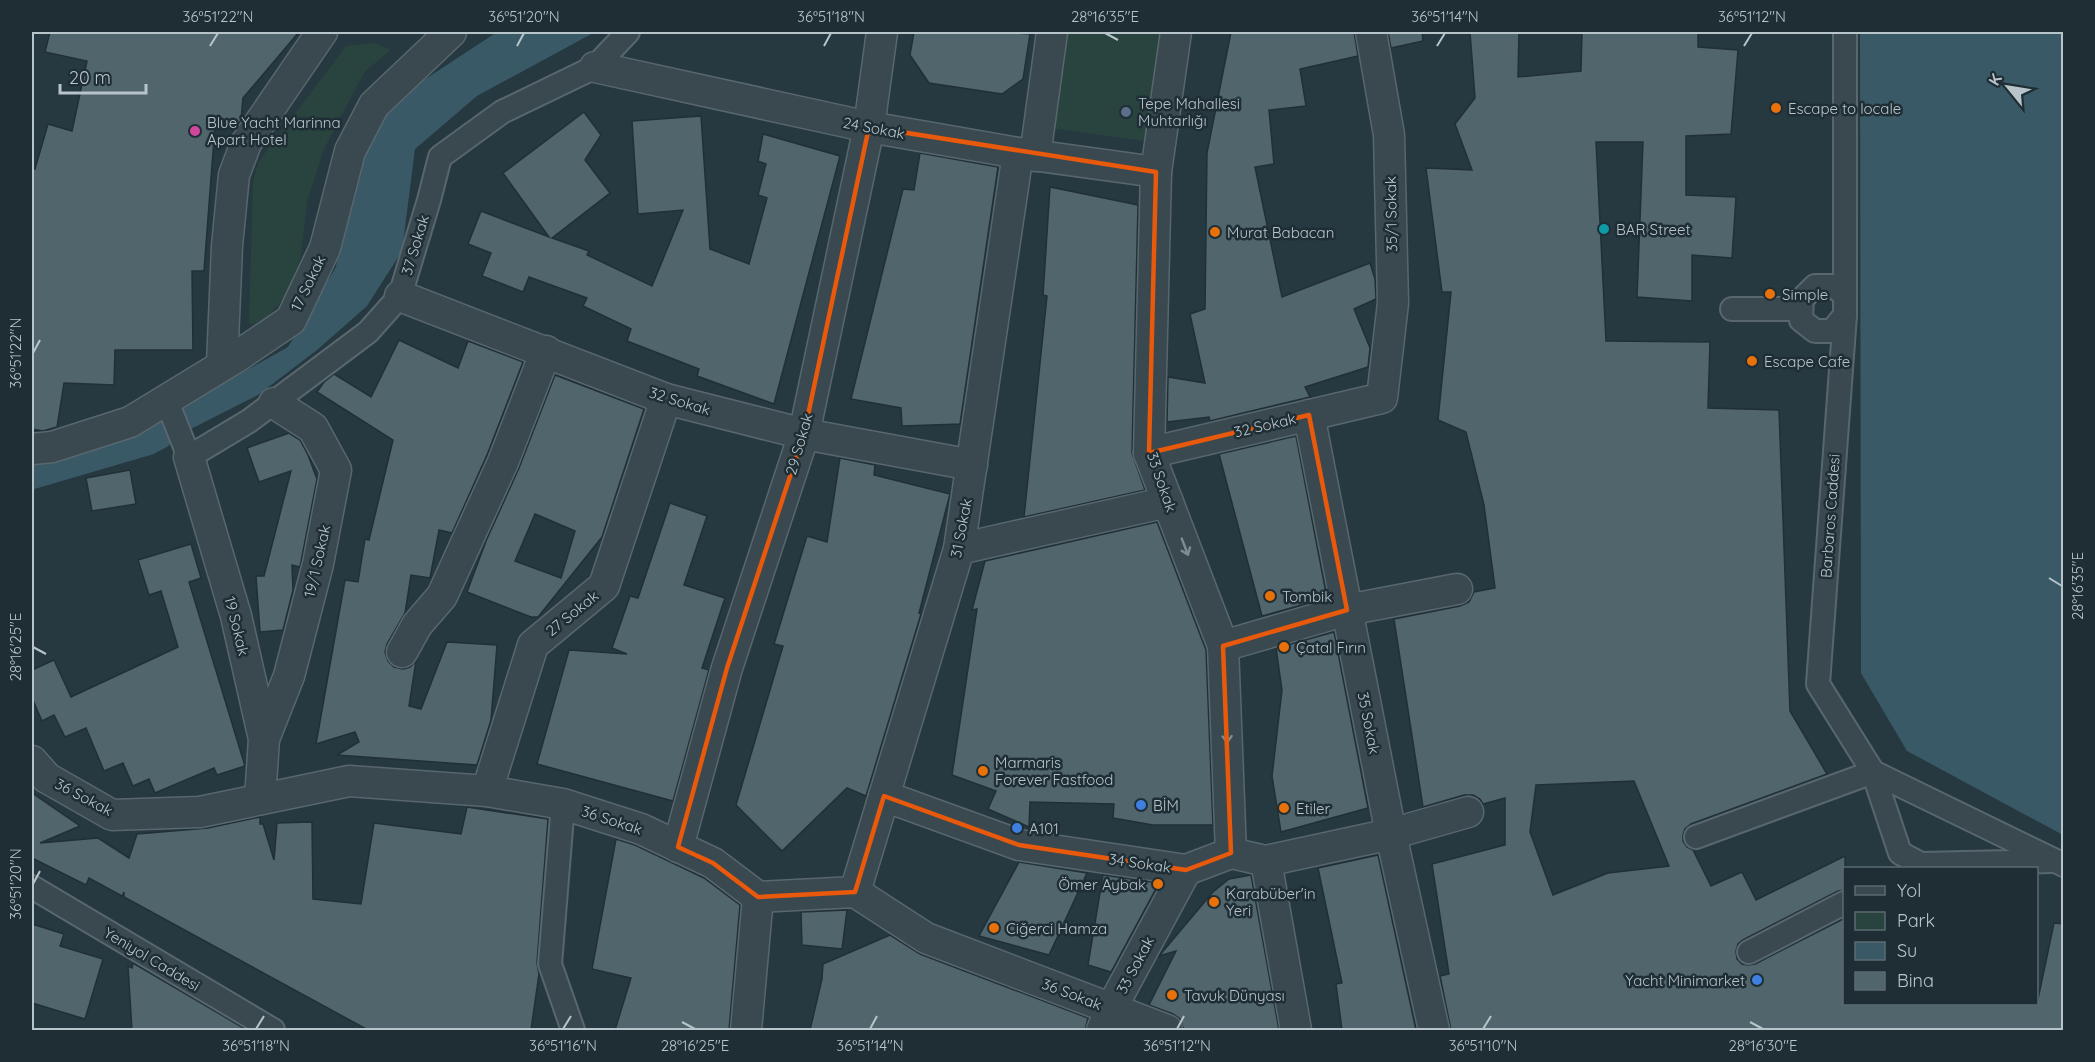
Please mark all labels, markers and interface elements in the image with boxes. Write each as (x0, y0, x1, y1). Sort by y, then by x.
text: 36°51'22"N (183, 7, 253, 26)
text: 36°51'20"N (488, 7, 560, 26)
text: 36°51'18"N (797, 7, 865, 26)
text: 28°16'35"E (1071, 7, 1139, 26)
text: 36°51'14"N (1411, 7, 1479, 26)
text: 36°51'12"N (1718, 7, 1786, 26)
scale bar (60, 57, 146, 95)
north arrow (1978, 57, 2038, 117)
text: 20 m (69, 66, 111, 89)
text: K (1984, 70, 2006, 89)
place label: Tepe Mahallesi Muhtarlığı (1138, 94, 1240, 130)
place label: Escape to locale (1788, 99, 1901, 118)
marker: Escape to locale (1769, 101, 1783, 115)
marker: Tepe Mahallesi Muhtarlığı (1119, 105, 1133, 119)
place label: Blue Yacht Marinna Apart Hotel (207, 113, 341, 149)
street label: 24 Sokak (841, 113, 907, 143)
marker: Blue Yacht Marinna Apart Hotel (188, 124, 202, 138)
street label: 35/1 Sokak (1381, 176, 1401, 252)
street label: 37 Sokak (397, 212, 433, 278)
place label: BAR Street (1616, 220, 1691, 239)
marker: BAR Street (1597, 222, 1611, 236)
place label: Murat Babacan (1227, 223, 1334, 242)
marker: Murat Babacan (1208, 225, 1222, 239)
street label: 17 Sokak (286, 252, 330, 314)
place label: Simple (1782, 285, 1828, 304)
marker: Simple (1763, 287, 1777, 301)
text: 36°51'22"N (6, 318, 25, 388)
place label: Escape Cafe (1764, 352, 1850, 371)
marker: Escape Cafe (1745, 354, 1759, 368)
street label: 32 Sokak (647, 383, 713, 419)
street label: 32 Sokak (1232, 409, 1298, 441)
street label: 29 Sokak (781, 411, 817, 477)
street label: 33 Sokak (1143, 449, 1181, 515)
street label: Barbaros Caddesi (1816, 453, 1844, 579)
street label: 31 Sokak (946, 497, 976, 559)
street label: 19/1 Sokak (299, 523, 335, 599)
one-way arrow (1180, 537, 1191, 555)
text: 28°16'35"E (2068, 552, 2087, 620)
street label: 27 Sokak (542, 586, 602, 640)
place label: Tombik (1282, 587, 1332, 606)
marker: Tombik (1263, 589, 1277, 603)
street label: 19 Sokak (220, 594, 254, 658)
text: 28°16'25"E (6, 613, 25, 681)
place label: Çatal Fırın (1296, 638, 1366, 657)
marker: Çatal Fırın (1277, 640, 1291, 654)
street label: 35 Sokak (1354, 690, 1384, 756)
one-way arrow (1221, 724, 1232, 744)
place label: Marmaris Forever Fastfood (995, 753, 1113, 789)
marker: Marmaris Forever Fastfood (976, 764, 990, 778)
street label: 36 Sokak (52, 774, 116, 820)
place label: BİM (1153, 796, 1179, 815)
marker: BİM (1134, 798, 1148, 812)
place label: Etiler (1296, 799, 1331, 818)
street label: 36 Sokak (579, 801, 645, 839)
marker: Etiler (1277, 801, 1291, 815)
place label: A101 (1029, 819, 1059, 838)
marker: A101 (1010, 821, 1024, 835)
text: 36°51'20"N (6, 848, 25, 920)
street label: 34 Sokak (1108, 849, 1172, 877)
legend (1843, 867, 2038, 1005)
place label: Ömer Aybak (1058, 875, 1146, 894)
marker: Ömer Aybak (1151, 877, 1165, 891)
text: Yol (1897, 879, 1921, 902)
place label: Karabüber'in Yeri (1226, 884, 1316, 920)
marker: Karabüber'in Yeri (1207, 895, 1221, 909)
text: Park (1897, 909, 1935, 932)
place label: Ciğerci Hamza (1006, 919, 1107, 938)
marker: Ciğerci Hamza (987, 921, 1001, 935)
street label: Yeniyol Caddesi (100, 923, 204, 995)
street label: 33 Sokak (1112, 933, 1158, 997)
text: Su (1897, 939, 1917, 962)
text: Bina (1897, 969, 1934, 992)
place label: Yacht Minimarket (1625, 971, 1745, 990)
marker: Yacht Minimarket (1750, 973, 1764, 987)
street label: 36 Sokak (1039, 974, 1105, 1014)
place label: Tavuk Dünyası (1184, 986, 1285, 1005)
marker: Tavuk Dünyası (1165, 988, 1179, 1002)
text: 36°51'18"N (222, 1036, 290, 1055)
text: 36°51'16"N (529, 1036, 597, 1055)
text: 28°16'25"E (661, 1036, 729, 1055)
text: 36°51'14"N (836, 1036, 904, 1055)
text: 36°51'12"N (1143, 1036, 1211, 1055)
text: 36°51'10"N (1449, 1036, 1517, 1055)
text: 28°16'30"E (1729, 1036, 1797, 1055)

